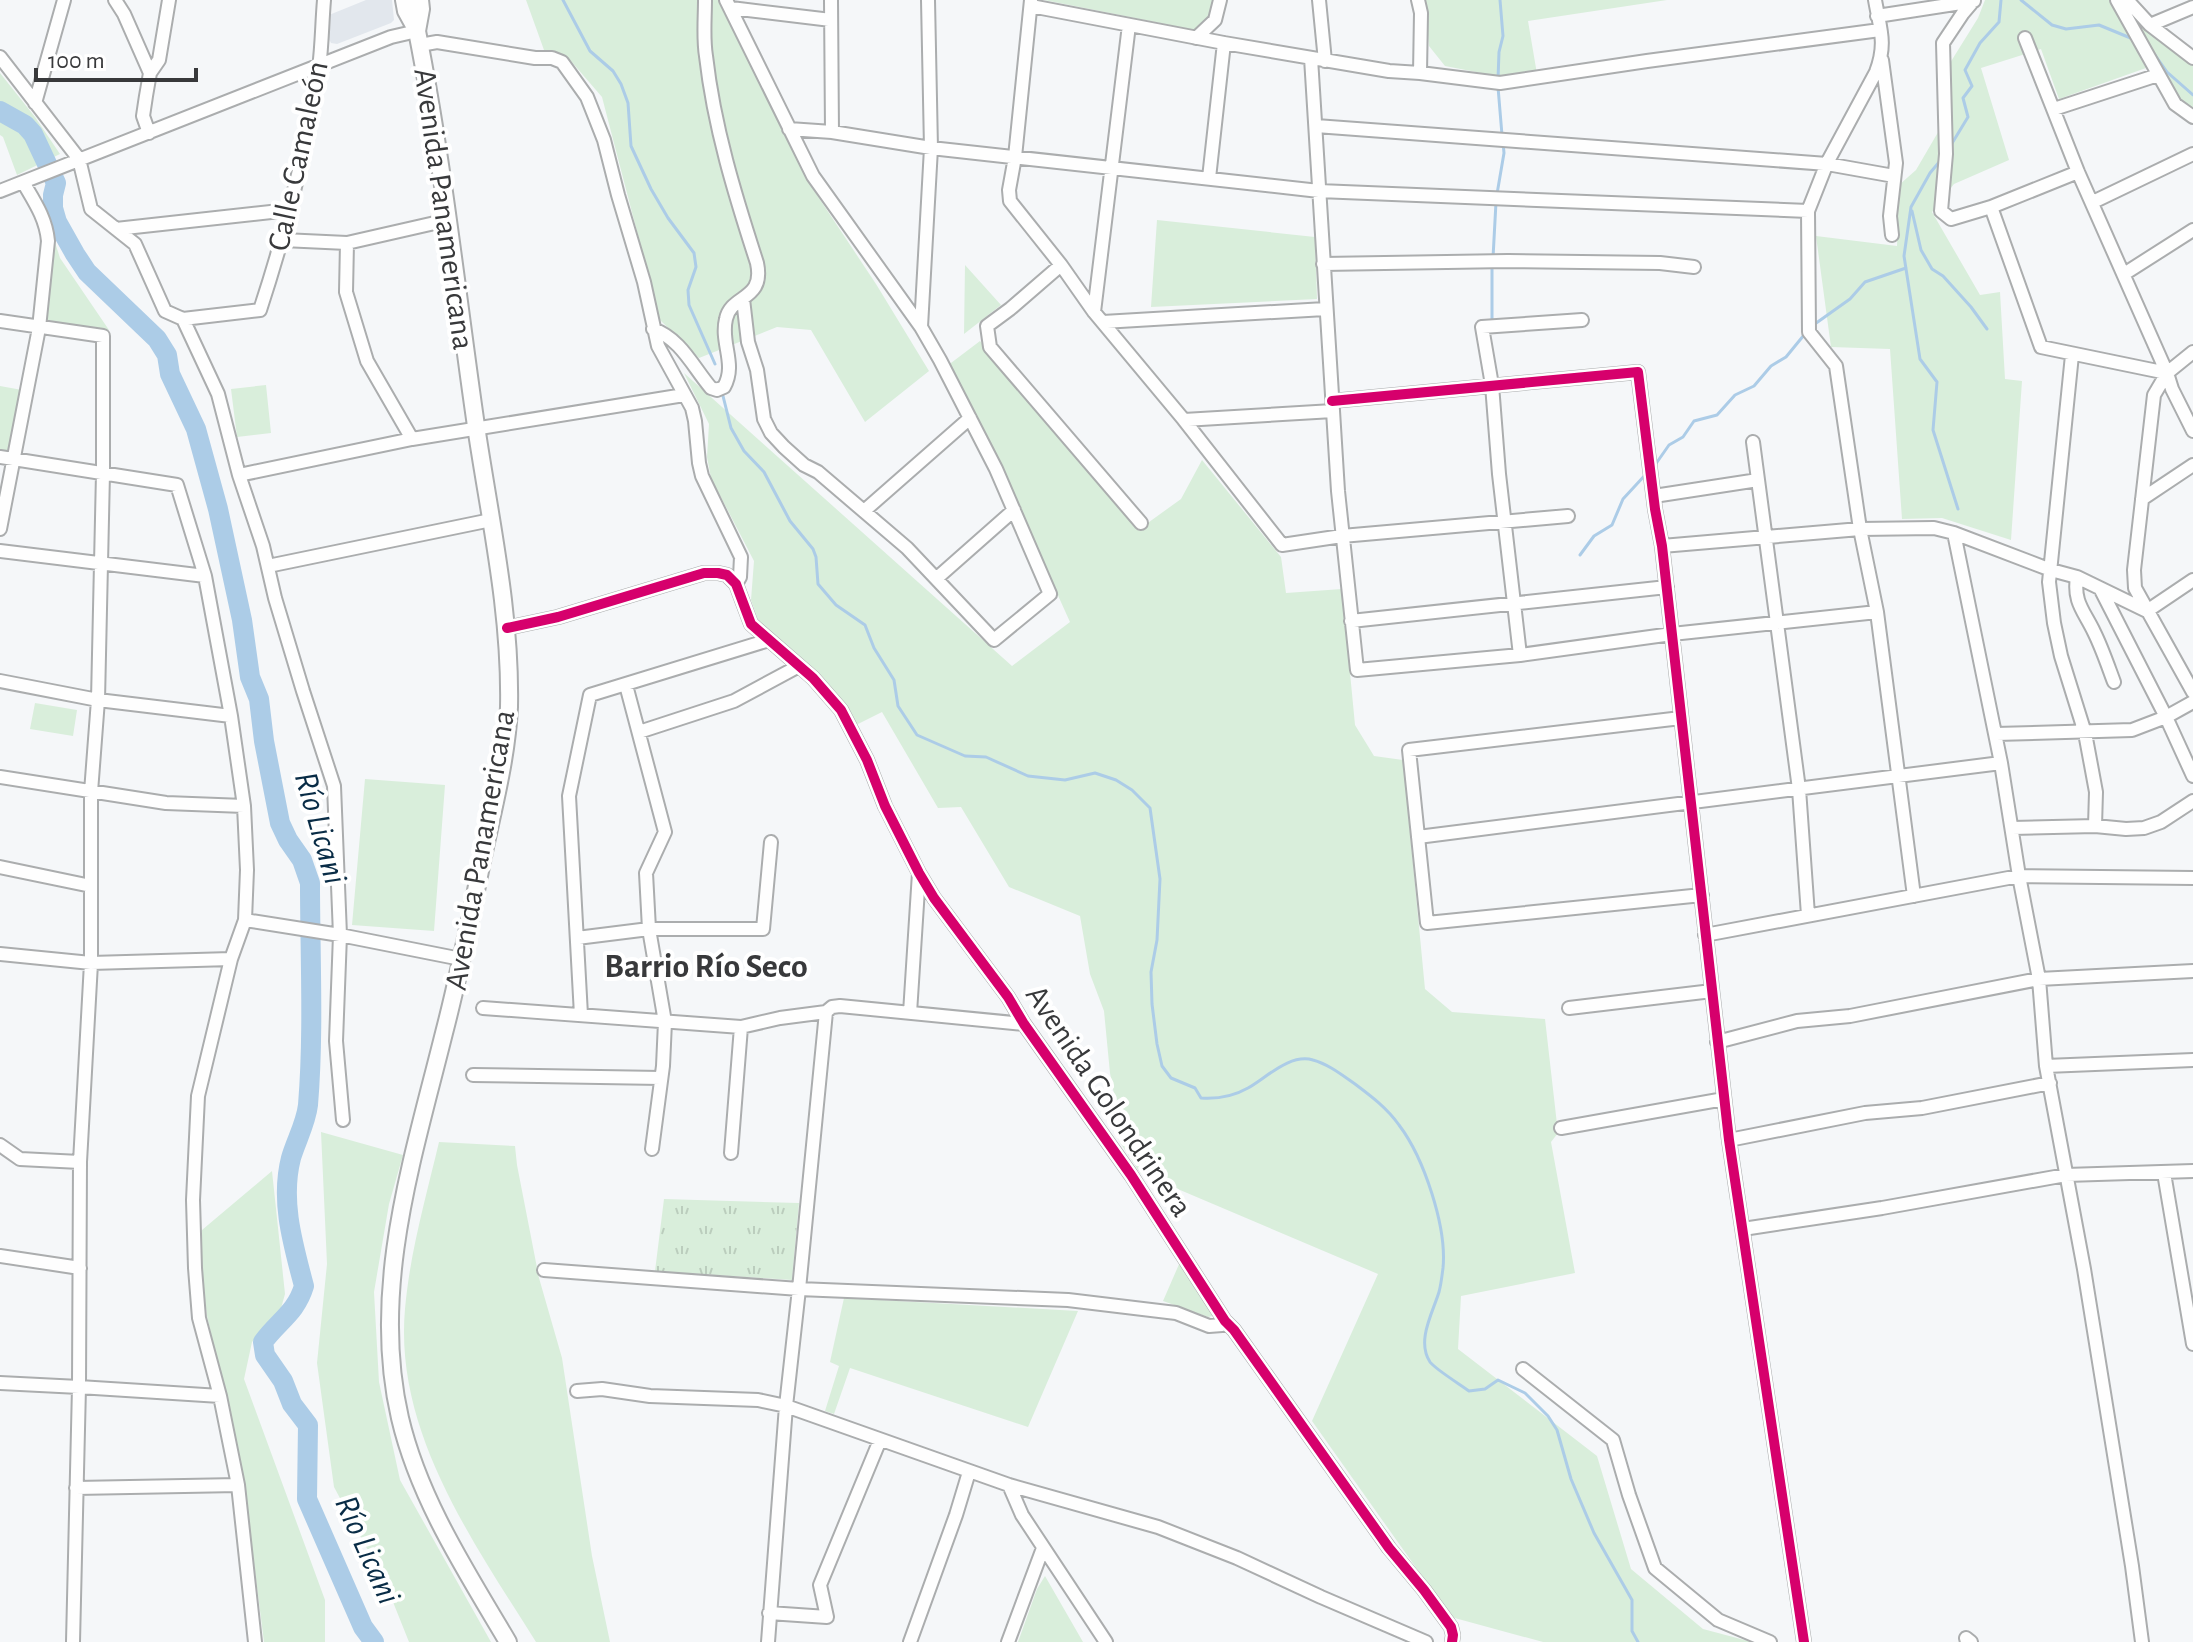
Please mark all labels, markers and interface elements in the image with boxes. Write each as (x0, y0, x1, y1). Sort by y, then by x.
scale bar (36, 32, 196, 82)
text: 100 m (48, 49, 105, 73)
street label: Calle Camaleón (262, 58, 334, 254)
street label: Avenida Panamericana (408, 66, 480, 352)
street label: Avenida Panamericana (440, 707, 520, 993)
water label: Río Licani (288, 768, 352, 888)
district label: Barrio Río Seco (604, 950, 808, 984)
street label: Avenida Golondrinera (1020, 980, 1198, 1222)
water label: Río Licani (328, 1491, 406, 1609)

